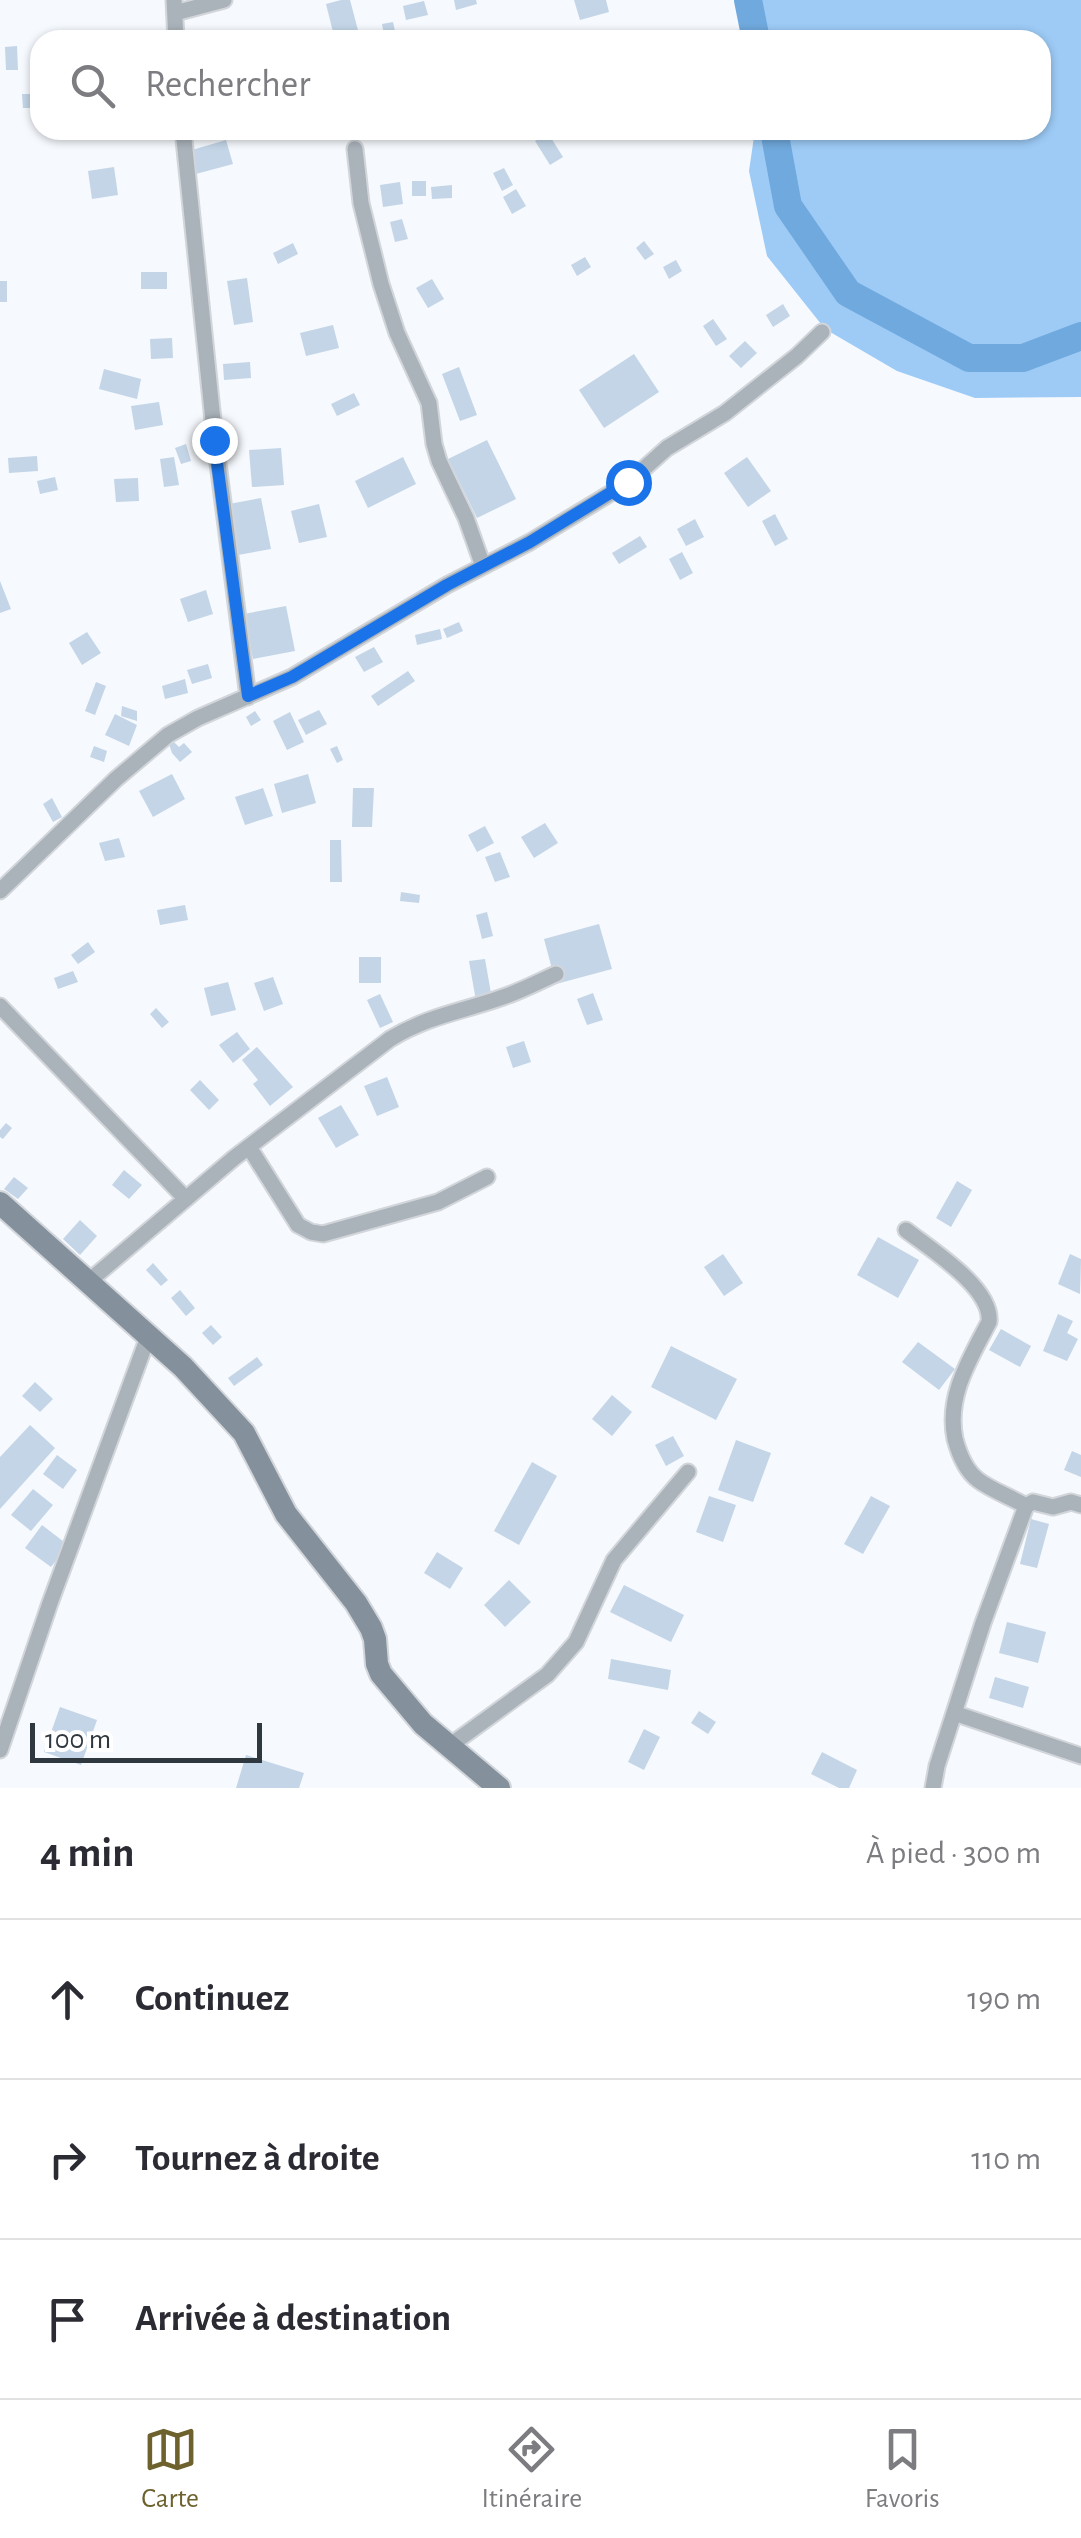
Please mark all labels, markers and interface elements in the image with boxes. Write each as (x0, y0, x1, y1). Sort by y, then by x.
search box (30, 30, 1051, 140)
icon: search (65, 58, 120, 113)
text: Rechercher (145, 66, 311, 104)
route end (192, 418, 238, 464)
route start (606, 460, 652, 506)
scale bar (30, 1718, 262, 1762)
text: 100 m (45, 1726, 111, 1754)
text: 4 min (40, 1832, 135, 1874)
text: À pied · 300 m (866, 1837, 1041, 1869)
icon: ahead (40, 1972, 95, 2027)
text: Continuez (135, 1980, 289, 2018)
text: 190 m (967, 1983, 1041, 2015)
icon: right (40, 2132, 95, 2187)
text: Tournez à droite (135, 2140, 380, 2178)
text: 110 m (971, 2143, 1041, 2175)
icon: arrive (40, 2292, 95, 2347)
text: Arrivée à destination (135, 2300, 451, 2338)
tab: Carte (141, 2422, 199, 2516)
tab: Itinéraire (481, 2422, 582, 2516)
tab: Favoris (865, 2422, 940, 2516)

